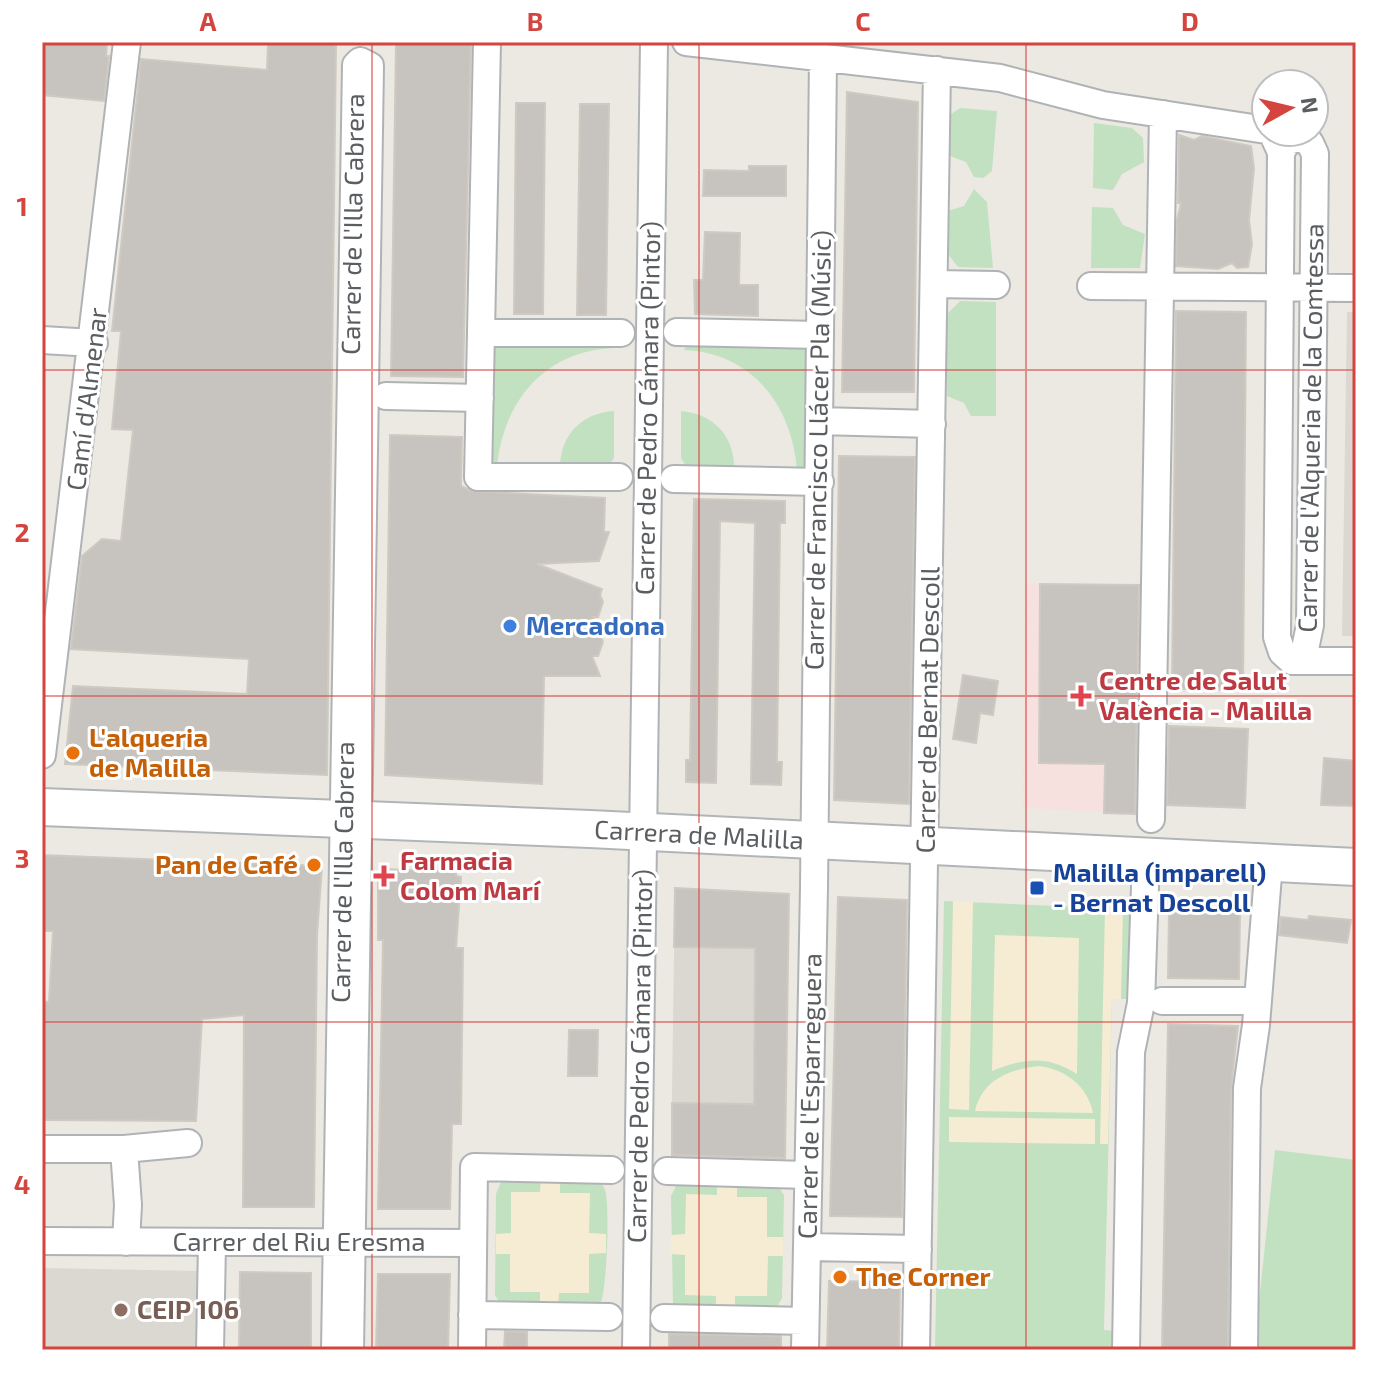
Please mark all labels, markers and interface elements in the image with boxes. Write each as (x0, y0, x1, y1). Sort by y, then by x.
text: A (200, 5, 217, 36)
text: B (527, 5, 543, 36)
text: C (855, 5, 871, 36)
text: D (1181, 5, 1199, 36)
north arrow (1250, 68, 1330, 148)
street label: Carrer de l'Illa Cabrera (334, 93, 369, 355)
text: N (1297, 95, 1325, 115)
text: 1 (16, 190, 28, 221)
street label: Carrer de Pedro Cámara (Pintor) (628, 221, 665, 595)
street label: Carrer de l'Alqueria de la Comtessa (1290, 223, 1329, 633)
street label: Carrer de Francisco Llácer Pla (Músic) (797, 230, 836, 670)
street label: Camí d'Almenar (59, 306, 112, 492)
text: 2 (14, 516, 30, 547)
street label: Carrer de Bernat Descoll (909, 566, 945, 854)
place label: Mercadona (526, 609, 665, 640)
marker: Mercadona (501, 617, 519, 635)
place label: Centre de Salut València - Malilla (1099, 664, 1312, 725)
marker: Centre de Salut València - Malilla (1070, 685, 1092, 707)
place label: L'alqueria de Malilla (89, 721, 211, 782)
street label: Carrer de l'Illa Cabrera (324, 741, 359, 1003)
marker: L'alqueria de Malilla (64, 744, 82, 762)
street label: Carrera de Malilla (594, 813, 805, 854)
text: 3 (15, 842, 29, 873)
place label: Farmacia Colom Marí (400, 844, 542, 905)
place label: Pan de Café (155, 848, 298, 879)
marker: Pan de Café (305, 856, 323, 874)
place label: Malilla (imparell) - Bernat Descoll (1053, 856, 1266, 917)
marker: Farmacia Colom Marí (375, 867, 393, 885)
street label: Carrer de Pedro Cámara (Pintor) (620, 869, 657, 1243)
marker: Malilla (imparell) - Bernat Descoll (1028, 879, 1046, 897)
street label: Carrer de l'Esparreguera (791, 953, 826, 1239)
text: 4 (14, 1168, 30, 1199)
street label: Carrer del Riu Eresma (173, 1225, 425, 1256)
place label: The Corner (856, 1260, 991, 1291)
marker: The Corner (831, 1268, 849, 1286)
place label: CEIP 106 (137, 1293, 239, 1324)
marker: CEIP 106 (112, 1301, 130, 1319)

